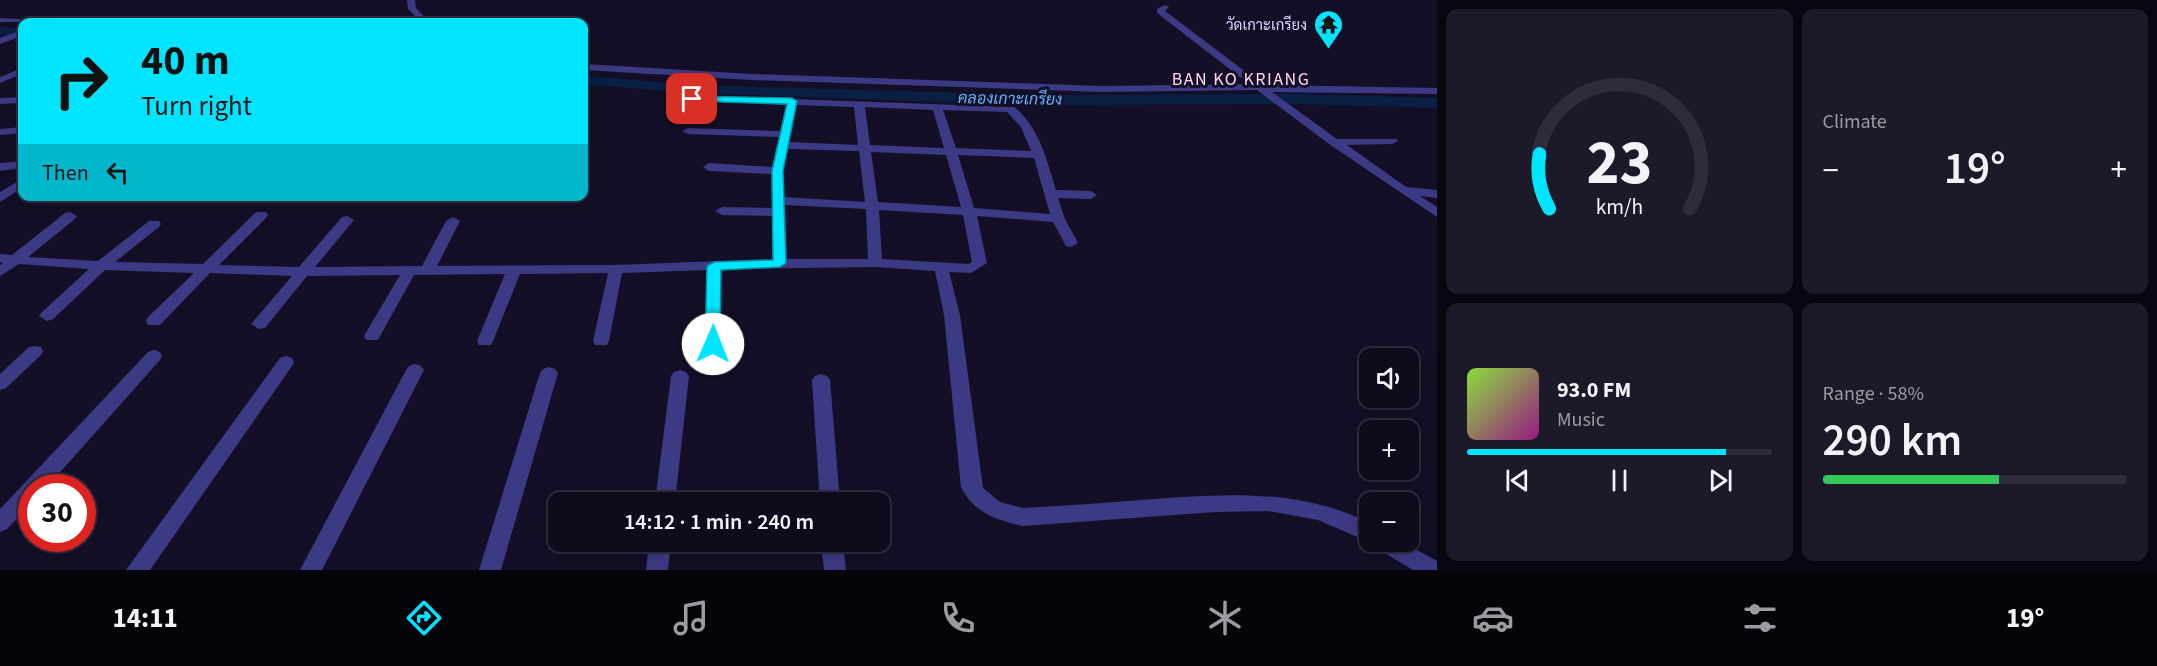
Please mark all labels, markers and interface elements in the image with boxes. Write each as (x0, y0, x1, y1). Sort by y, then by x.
temple icon: วัดเกาะเกรียง (1312, 9, 1344, 51)
place label: วัดเกาะเกรียง (1226, 15, 1307, 36)
text: 40 m (141, 31, 230, 91)
icon: right (42, 42, 120, 120)
district label: BAN KO KRIANG (1172, 67, 1310, 92)
pin (666, 73, 717, 124)
icon: arrive (675, 82, 708, 115)
water label: คลองเกาะเกรียง (958, 86, 1062, 111)
text: Turn right (141, 87, 252, 126)
text: Climate (1823, 108, 1887, 136)
text: 23 (1586, 119, 1652, 208)
text: 19° (1944, 137, 2006, 201)
text: − (1823, 147, 1839, 194)
text: + (2111, 147, 2127, 194)
icon: left (101, 156, 134, 189)
text: Then (42, 157, 89, 189)
text: km/h (1595, 192, 1643, 223)
position arrow (681, 312, 745, 376)
map controls (1359, 348, 1419, 552)
button: sound (1359, 348, 1419, 408)
text: 93.0 FM (1557, 374, 1631, 406)
text: Range · 58% (1823, 380, 1924, 408)
text: Music (1557, 406, 1605, 434)
text: 290 km (1823, 409, 1962, 473)
button: + (1359, 420, 1419, 480)
icon: previous (1501, 464, 1534, 497)
icon: pause (1603, 464, 1636, 497)
icon: next (1704, 464, 1737, 497)
speed limit sign: 30 (18, 474, 96, 552)
button: − (1359, 492, 1419, 552)
text: 14:12 · 1 min · 240 m (624, 506, 814, 538)
icon: directions (403, 597, 445, 639)
icon: music (670, 597, 712, 639)
icon: phone (937, 597, 979, 639)
icon: climate (1204, 597, 1246, 639)
icon: car (1472, 597, 1514, 639)
icon: filters (1739, 597, 1781, 639)
text: 14:11 (113, 599, 178, 638)
text: 19° (2006, 599, 2044, 638)

